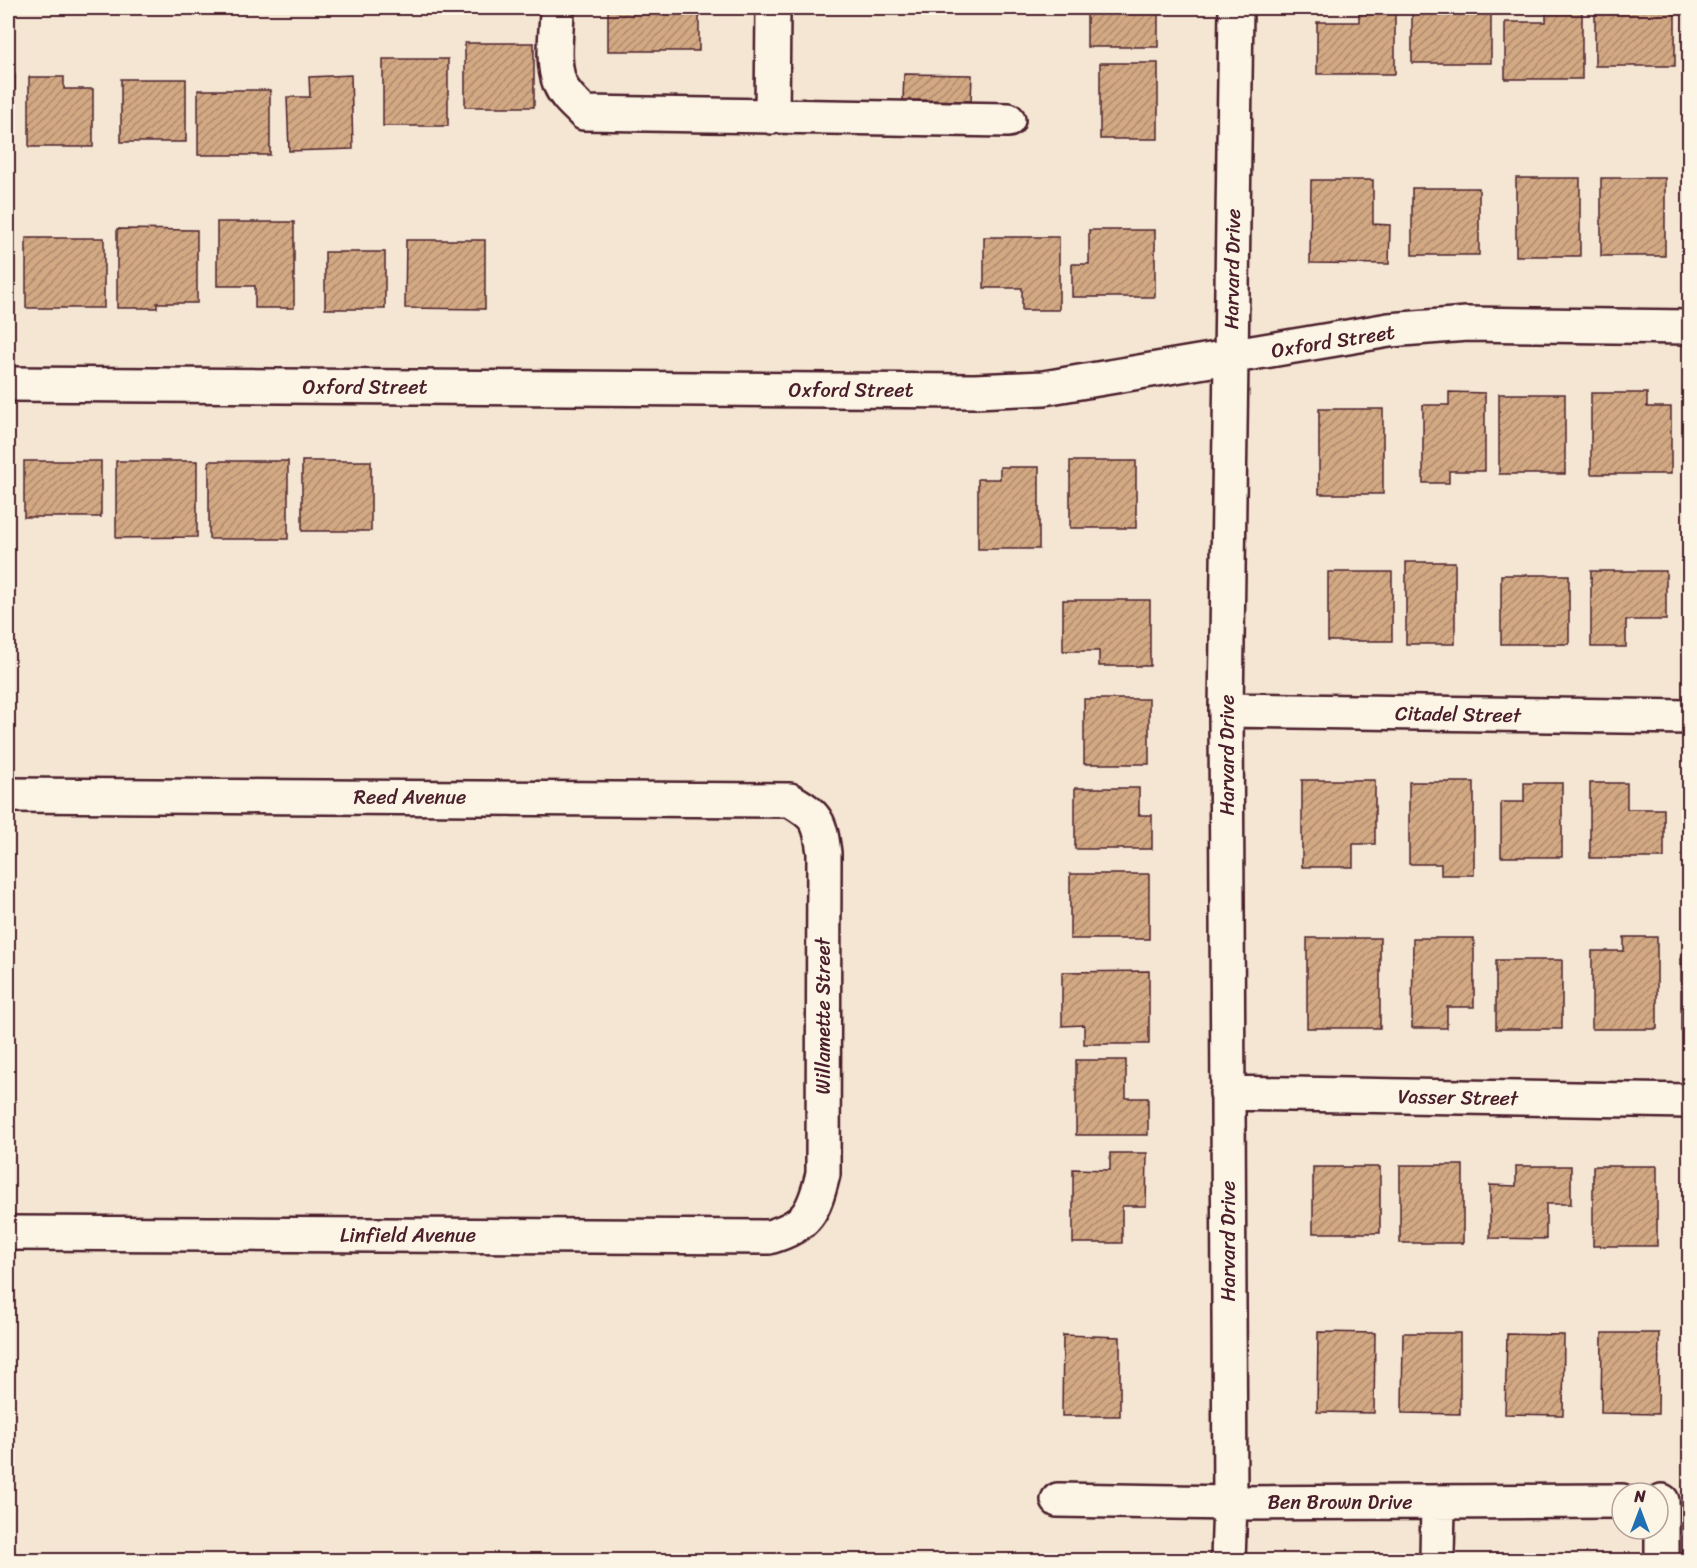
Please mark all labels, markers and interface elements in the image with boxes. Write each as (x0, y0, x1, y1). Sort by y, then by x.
street label: Harvard Drive (1214, 208, 1251, 330)
street label: Oxford Street (1269, 314, 1398, 369)
street label: Oxford Street (303, 370, 428, 405)
street label: Oxford Street (789, 373, 914, 408)
street label: Harvard Drive (1210, 695, 1245, 815)
street label: Citadel Street (1395, 696, 1522, 733)
street label: Reed Avenue (354, 780, 466, 815)
street label: Willamette Street (806, 937, 841, 1094)
street label: Vasser Street (1398, 1079, 1519, 1116)
street label: Harvard Drive (1211, 1181, 1246, 1301)
street label: Linfield Avenue (340, 1218, 476, 1253)
north arrow (1610, 1481, 1670, 1541)
text: N (1633, 1482, 1646, 1511)
street label: Ben Brown Drive (1267, 1485, 1413, 1520)

